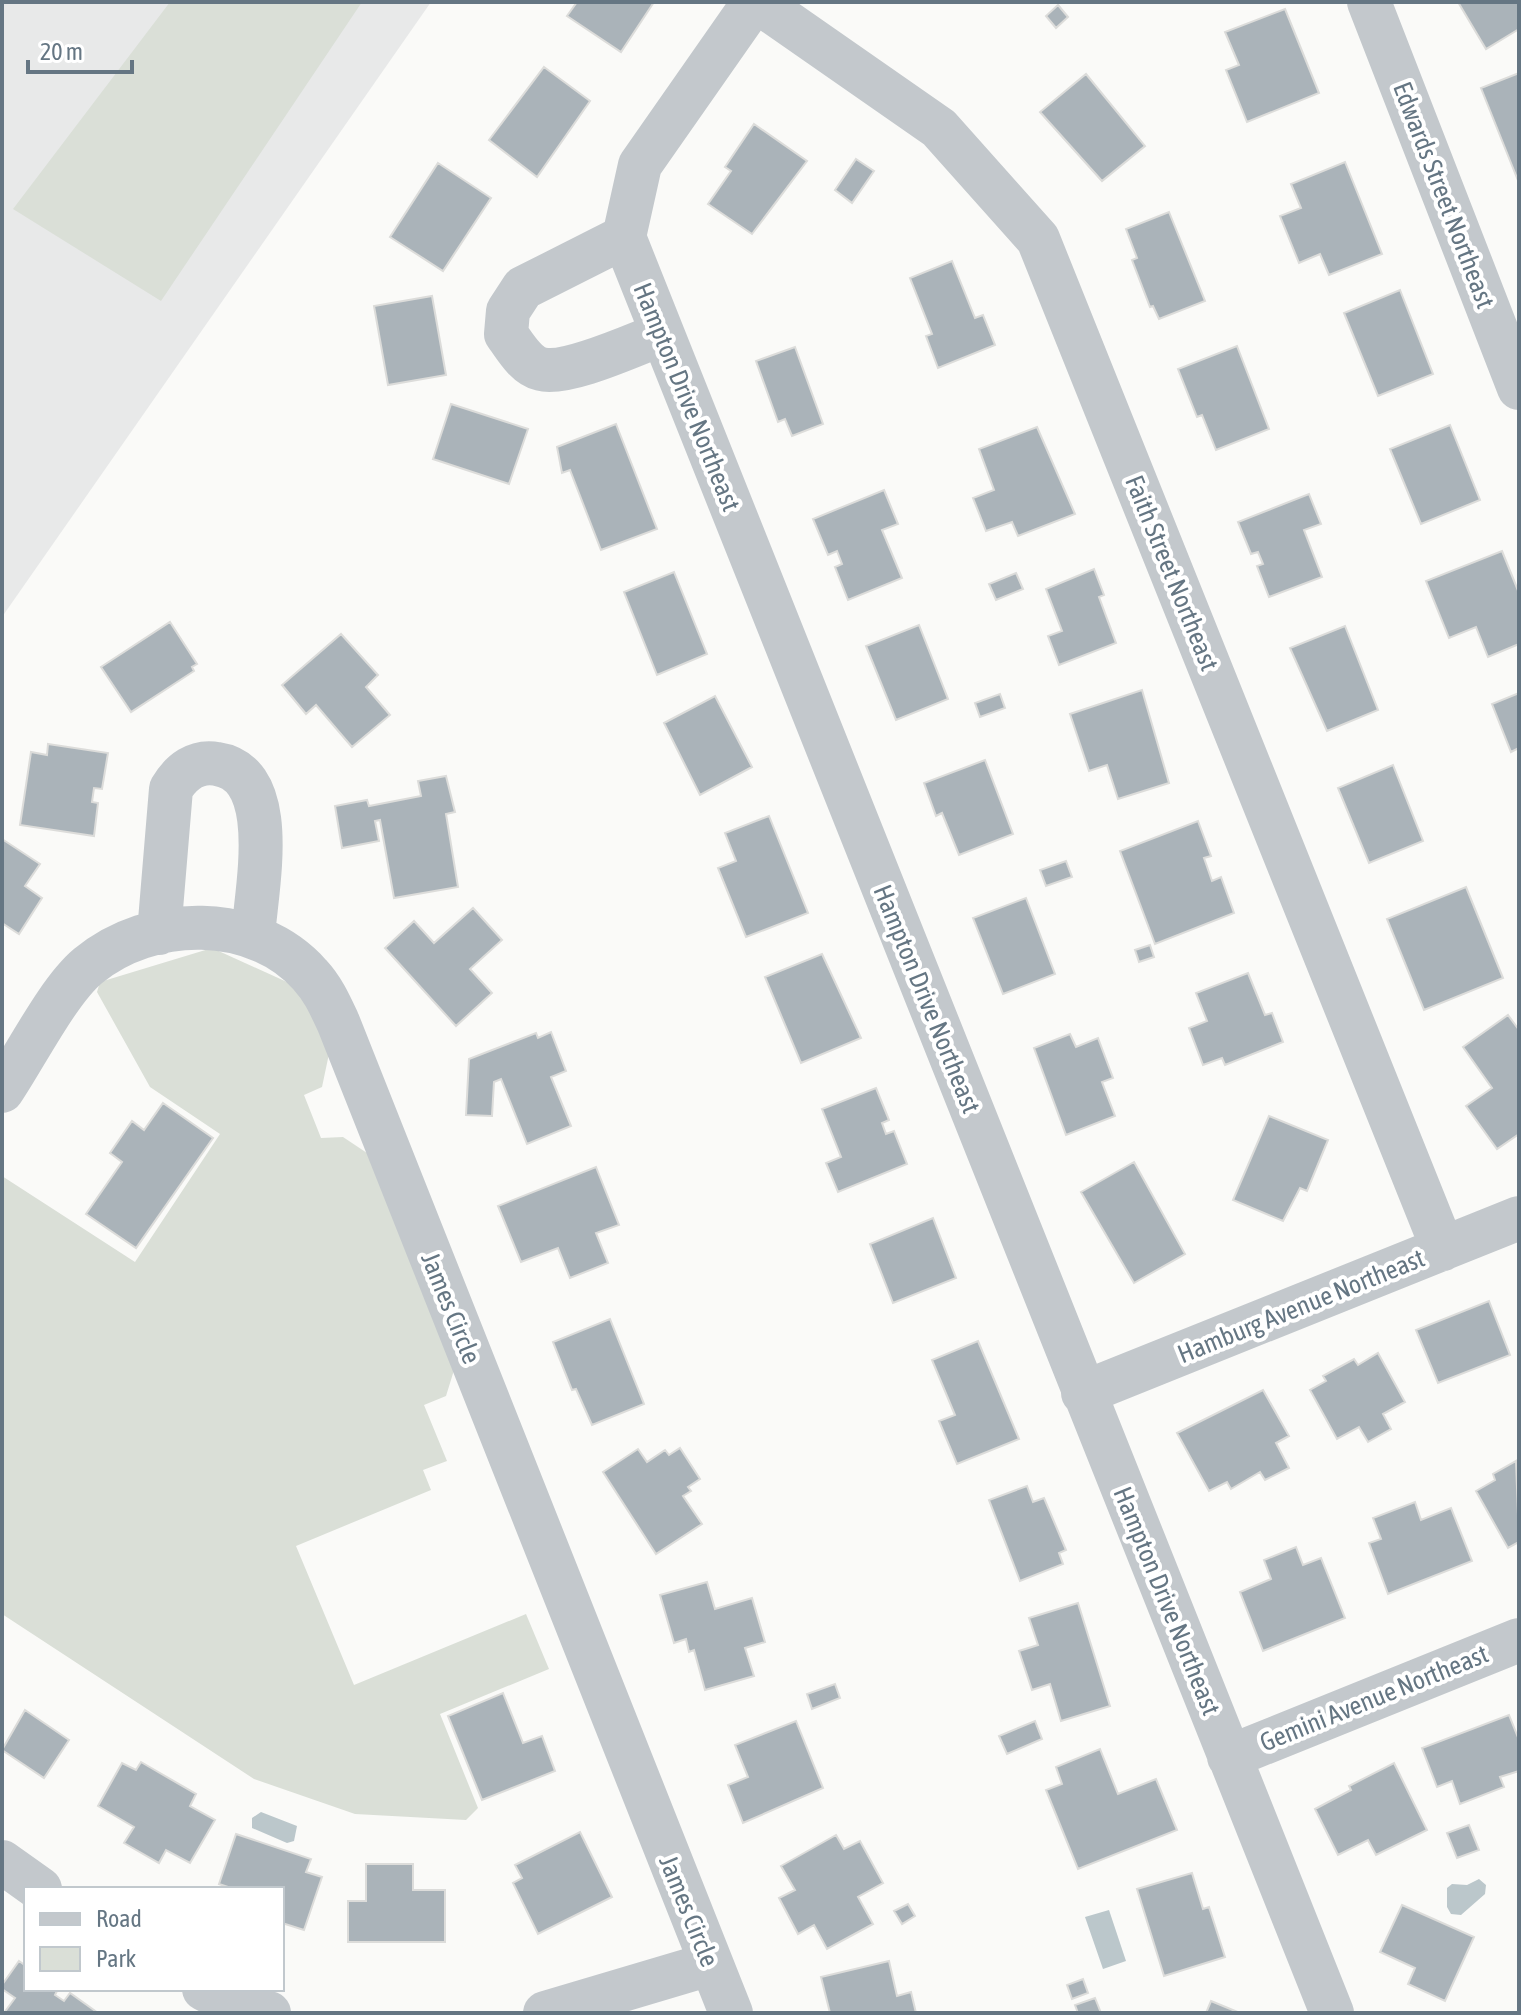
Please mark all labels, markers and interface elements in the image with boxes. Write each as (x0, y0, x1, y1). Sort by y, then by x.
scale bar (28, 24, 132, 74)
text: 20 m (40, 38, 83, 65)
street label: Edwards Street Northeast (1387, 78, 1501, 312)
street label: Hampton Drive Northeast (627, 278, 747, 516)
street label: Faith Street Northeast (1119, 471, 1225, 675)
street label: Hampton Drive Northeast (867, 880, 987, 1118)
street label: Hamburg Avenue Northeast (1173, 1243, 1429, 1369)
street label: James Circle (415, 1248, 487, 1368)
street label: Hampton Drive Northeast (1107, 1482, 1227, 1720)
street label: Gemini Avenue Northeast (1255, 1638, 1493, 1758)
street label: James Circle (653, 1851, 725, 1971)
legend (24, 1887, 284, 1991)
text: Road (96, 1905, 142, 1932)
text: Park (96, 1945, 137, 1972)

